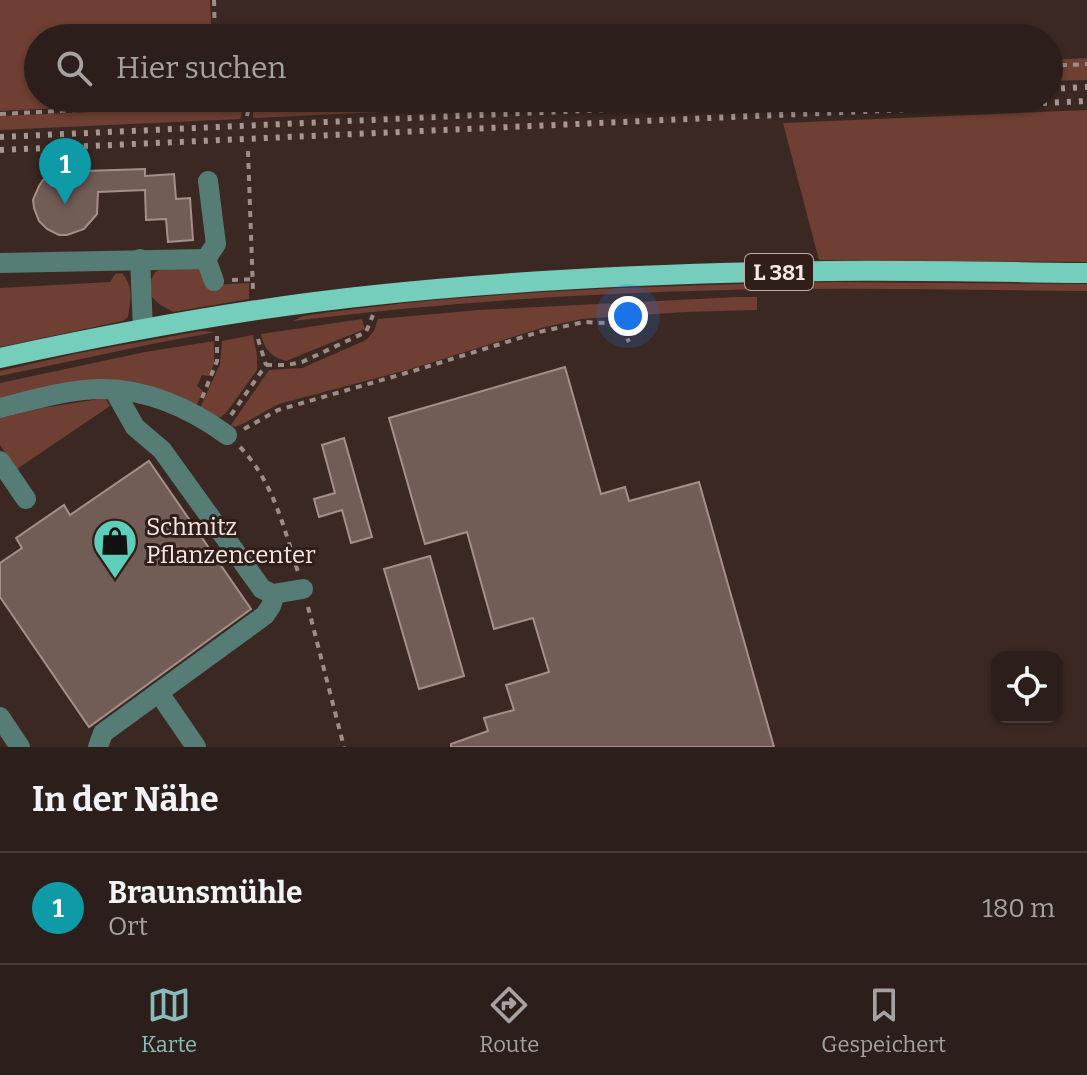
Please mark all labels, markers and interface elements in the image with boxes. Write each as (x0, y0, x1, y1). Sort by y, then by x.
search box (24, 24, 1063, 112)
icon: search (52, 46, 96, 90)
text: Hier suchen (116, 50, 286, 86)
pin: 1 (39, 138, 91, 204)
road number: L 381 (745, 254, 813, 290)
your location (608, 296, 648, 336)
place label: Schmitz Pflanzencenter (146, 513, 316, 569)
shop icon: Schmitz Pflanzencenter (91, 517, 139, 580)
map controls (991, 651, 1063, 723)
button: locate (991, 651, 1063, 723)
text: In der Nähe (32, 779, 219, 820)
text: Braunsmühle (108, 875, 302, 911)
text: 1 (52, 893, 64, 924)
text: 180 m (982, 893, 1055, 924)
text: Ort (108, 911, 148, 942)
tab: Karte (141, 983, 197, 1058)
tab: Route (479, 983, 539, 1058)
tab: Gespeichert (821, 983, 946, 1058)

